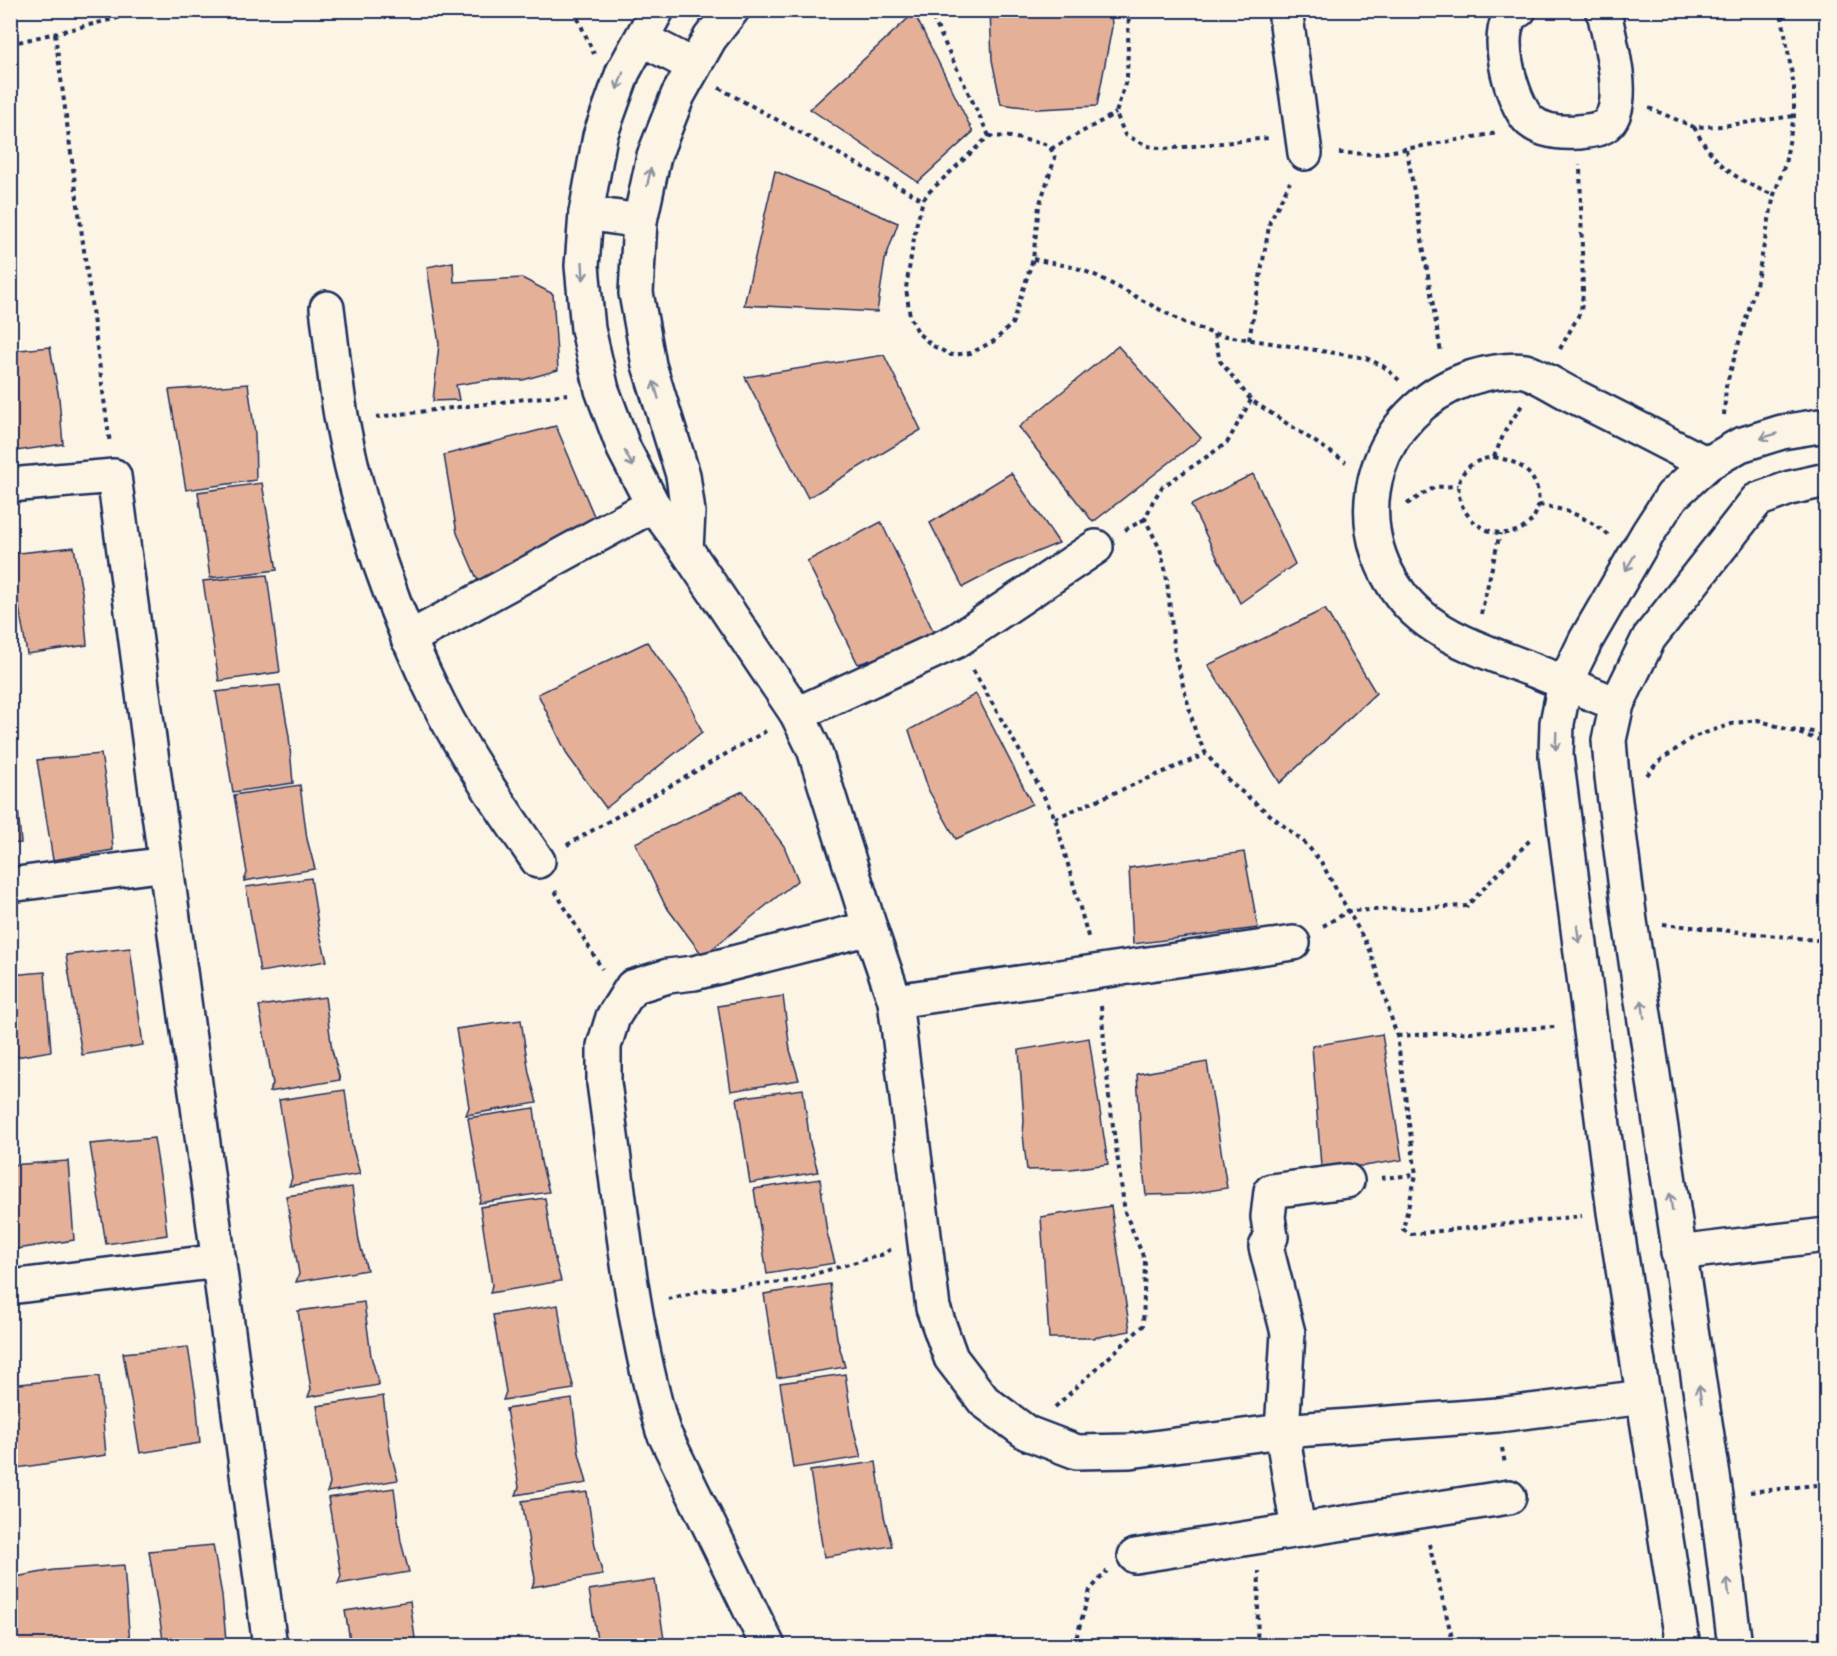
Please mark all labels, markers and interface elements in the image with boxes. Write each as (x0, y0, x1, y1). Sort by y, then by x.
one-way arrow (614, 71, 625, 90)
one-way arrow (644, 168, 656, 187)
one-way arrow (578, 260, 589, 280)
one-way arrow (650, 381, 661, 400)
one-way arrow (1760, 431, 1779, 442)
one-way arrow (623, 450, 635, 467)
one-way arrow (1624, 554, 1636, 571)
one-way arrow (1551, 730, 1562, 750)
one-way arrow (1573, 924, 1584, 944)
one-way arrow (1638, 999, 1649, 1019)
one-way arrow (1665, 1192, 1676, 1212)
one-way arrow (1695, 1385, 1706, 1405)
one-way arrow (1722, 1578, 1733, 1598)

